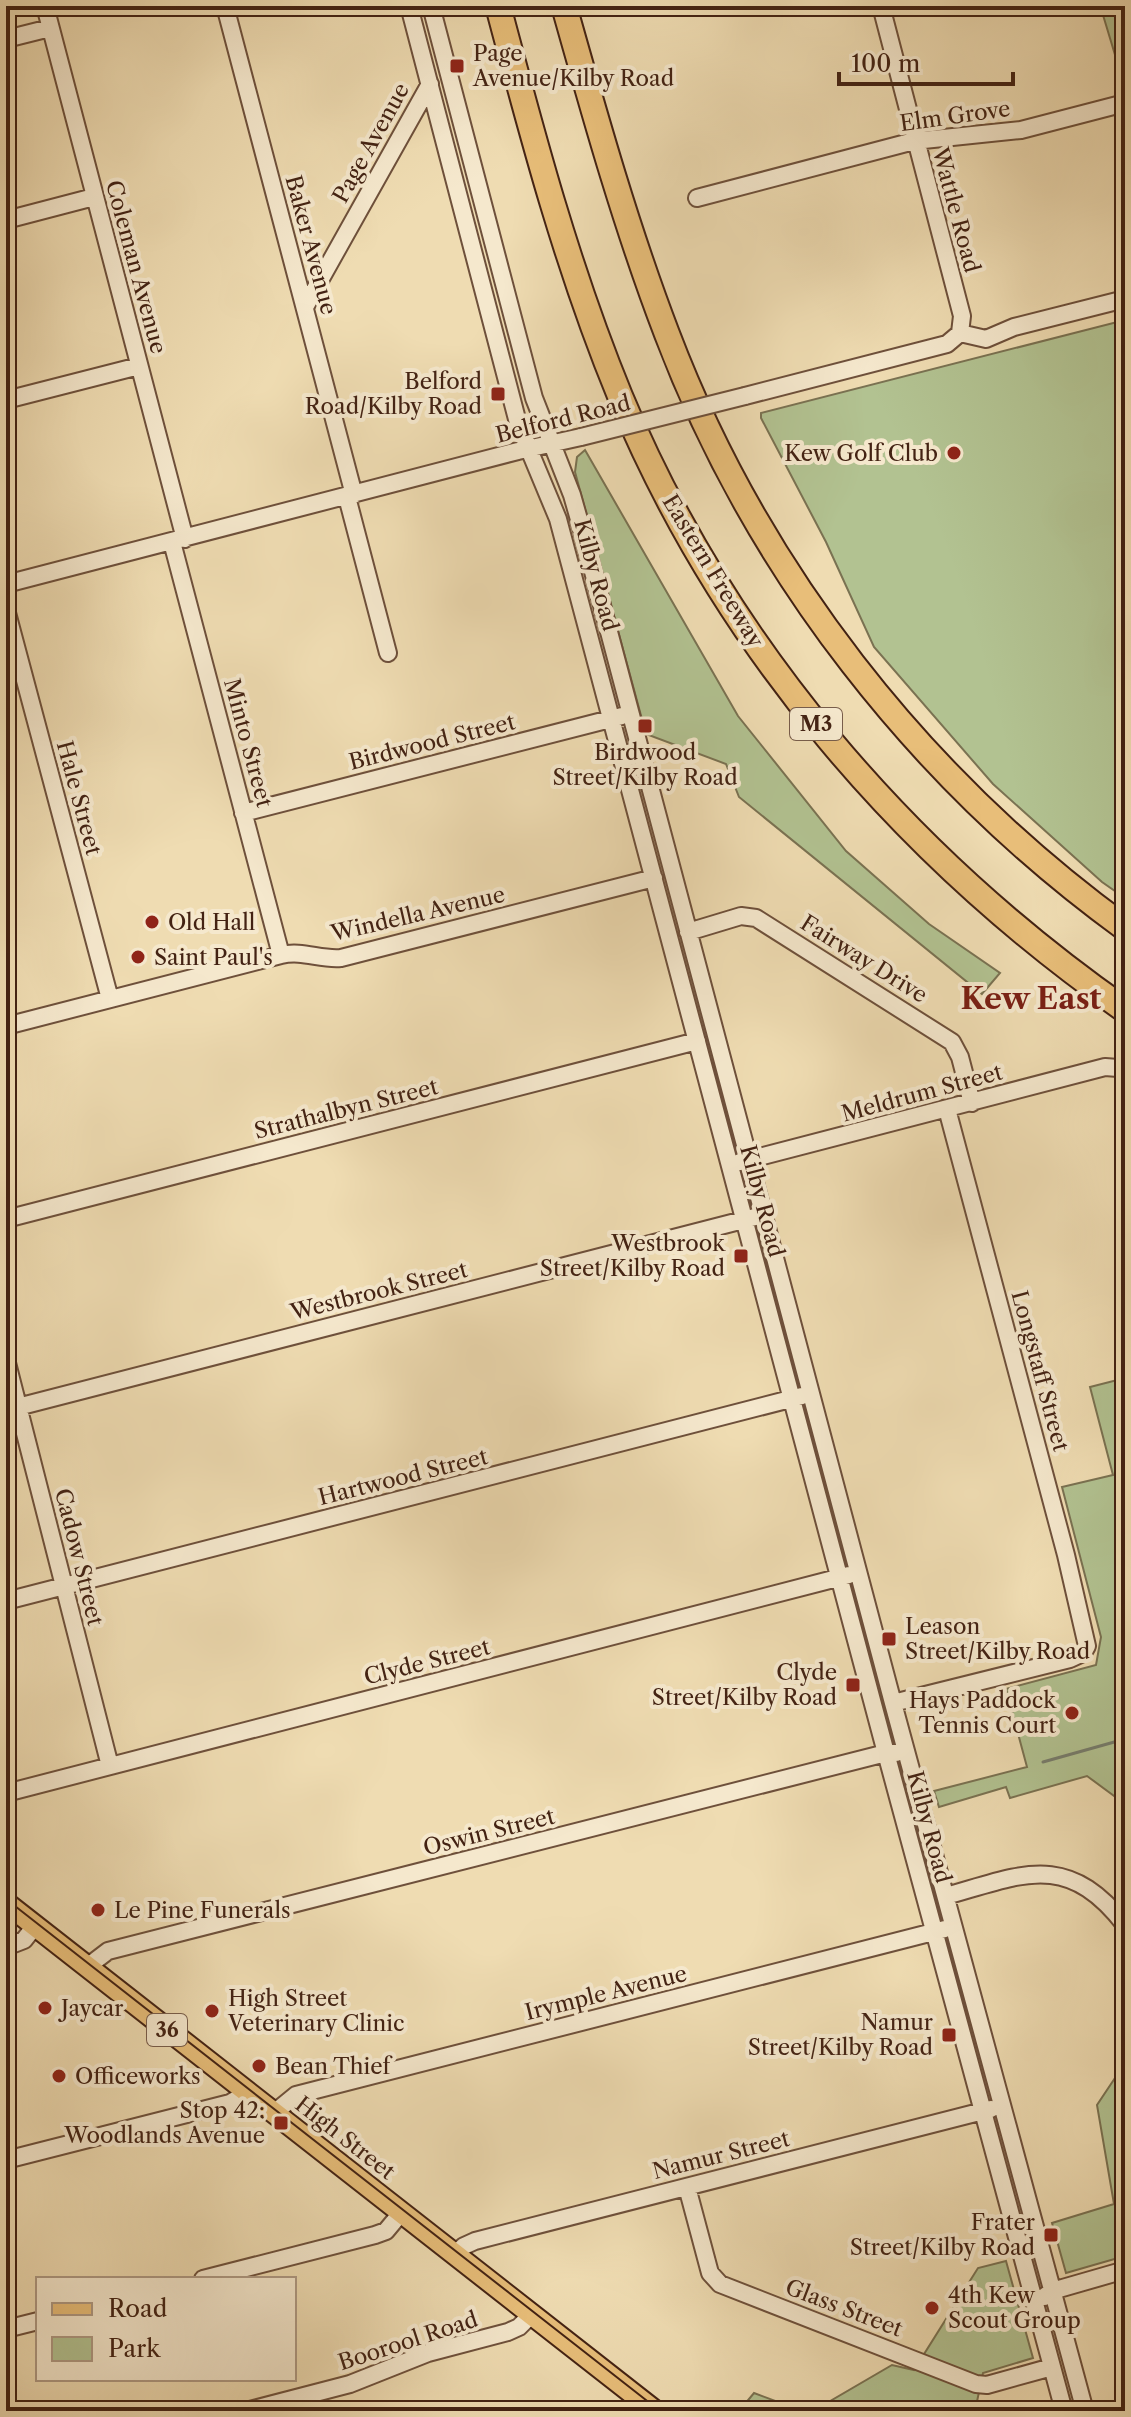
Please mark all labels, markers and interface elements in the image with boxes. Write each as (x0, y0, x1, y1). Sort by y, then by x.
scale bar (839, 36, 1013, 86)
place label: Page Avenue/Kilby Road (472, 40, 674, 92)
text: 100 m (851, 49, 920, 78)
marker: Page Avenue/Kilby Road (448, 57, 466, 75)
street label: Page Avenue (327, 78, 415, 208)
street label: Elm Grove (898, 95, 1012, 137)
street label: Wattle Road (926, 144, 986, 276)
street label: Baker Avenue (279, 172, 343, 318)
street label: Coleman Avenue (100, 177, 172, 357)
place label: Belford Road/Kilby Road (305, 368, 482, 420)
marker: Belford Road/Kilby Road (489, 385, 507, 403)
street label: Belford Road (493, 389, 633, 449)
place label: Kew Golf Club (784, 440, 938, 467)
marker: Kew Golf Club (945, 444, 963, 462)
street label: Eastern Freeway (657, 490, 770, 653)
street label: Kilby Road (568, 516, 624, 634)
street label: Minto Street (218, 676, 278, 811)
street label: Birdwood Street (346, 708, 518, 776)
road number: M3 (790, 708, 842, 740)
marker: Birdwood Street/Kilby Road (636, 717, 654, 735)
street label: Hale Street (51, 738, 107, 858)
place label: Birdwood Street/Kilby Road (552, 739, 738, 791)
street label: Windella Avenue (327, 881, 508, 947)
place label: Old Hall (168, 909, 256, 936)
street label: Fairway Drive (796, 909, 932, 1009)
marker: Old Hall (143, 913, 161, 931)
place label: Saint Paul's (154, 944, 273, 971)
marker: Saint Paul's (129, 948, 147, 966)
district label: Kew East (961, 980, 1101, 1017)
street label: Meldrum Street (839, 1058, 1006, 1127)
street label: Strathalbyn Street (251, 1073, 441, 1145)
street label: Kilby Road (734, 1142, 790, 1260)
place label: Westbrook Street/Kilby Road (540, 1230, 726, 1282)
marker: Westbrook Street/Kilby Road (732, 1247, 750, 1265)
street label: Westbrook Street (287, 1256, 471, 1326)
street label: Longstaff Street (1006, 1288, 1075, 1455)
street label: Hartwood Street (316, 1443, 491, 1511)
street label: Cadow Street (49, 1486, 109, 1629)
place label: Leason Street/Kilby Road (905, 1613, 1090, 1665)
marker: Leason Street/Kilby Road (880, 1630, 898, 1648)
street label: Clyde Street (361, 1633, 493, 1691)
place label: Clyde Street/Kilby Road (652, 1659, 837, 1711)
marker: Clyde Street/Kilby Road (844, 1676, 862, 1694)
place label: Hays Paddock Tennis Court (909, 1687, 1057, 1739)
marker: Hays Paddock Tennis Court (1063, 1704, 1081, 1722)
street label: Kilby Road (901, 1768, 957, 1886)
street label: Oswin Street (420, 1803, 558, 1861)
place label: Le Pine Funerals (114, 1897, 291, 1924)
marker: Le Pine Funerals (89, 1901, 107, 1919)
street label: Irymple Avenue (522, 1960, 690, 2026)
place label: High Street Veterinary Clinic (227, 1985, 405, 2037)
place label: Jaycar (58, 1995, 124, 2022)
marker: Jaycar (36, 1999, 54, 2017)
marker: High Street Veterinary Clinic (203, 2002, 221, 2020)
place label: Namur Street/Kilby Road (748, 2009, 933, 2061)
road number: 36 (147, 2014, 187, 2046)
marker: Namur Street/Kilby Road (940, 2026, 958, 2044)
place label: Bean Thief (275, 2053, 394, 2080)
marker: Bean Thief (250, 2057, 268, 2075)
place label: Officeworks (75, 2063, 201, 2090)
marker: Officeworks (50, 2067, 68, 2085)
street label: High Street (290, 2091, 400, 2185)
place label: Stop 42: Woodlands Avenue (63, 2097, 265, 2149)
marker: Stop 42: Woodlands Avenue (272, 2114, 290, 2132)
street label: Namur Street (650, 2125, 793, 2185)
place label: Frater Street/Kilby Road (850, 2209, 1035, 2261)
marker: Frater Street/Kilby Road (1042, 2226, 1060, 2244)
street label: Glass Street (782, 2273, 907, 2343)
legend (36, 2277, 296, 2381)
place label: 4th Kew Scout Group (948, 2282, 1081, 2334)
text: Road (108, 2294, 168, 2323)
marker: 4th Kew Scout Group (923, 2299, 941, 2317)
street label: Boorool Road (335, 2306, 481, 2376)
text: Park (108, 2334, 161, 2363)

